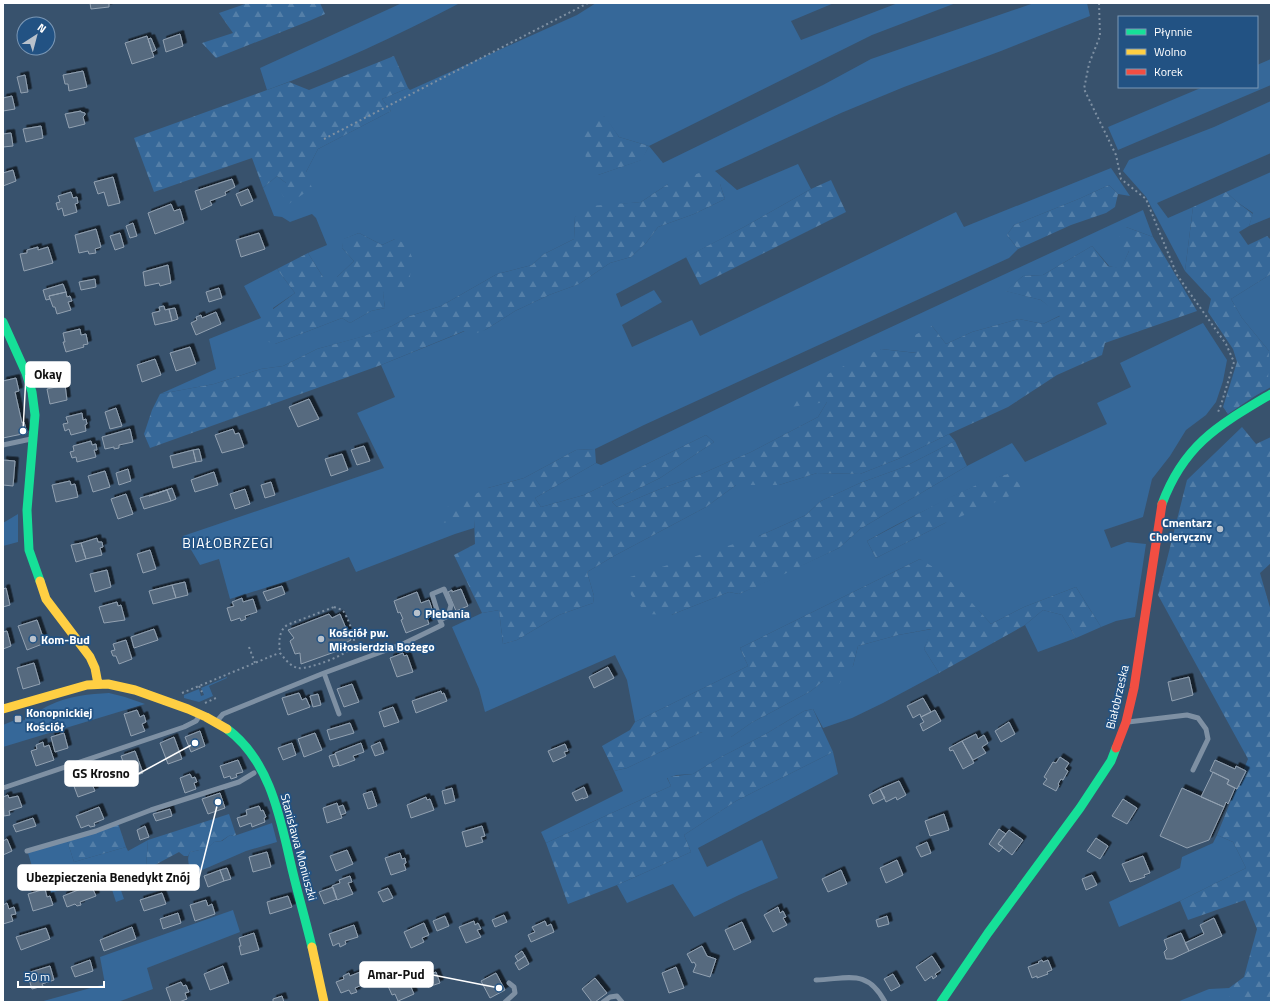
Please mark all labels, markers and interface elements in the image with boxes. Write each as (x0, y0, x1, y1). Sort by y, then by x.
north arrow (16, 16, 56, 56)
legend (1118, 16, 1258, 88)
text: N (34, 19, 50, 37)
text: Płynnie (1154, 22, 1192, 41)
text: Wolno (1154, 42, 1186, 61)
text: Korek (1154, 62, 1183, 81)
callout: Okay (26, 362, 70, 387)
text: Okay (34, 364, 63, 384)
place label: Cmentarz Choleryczny (1149, 513, 1212, 546)
marker: Cmentarz Choleryczny (1215, 524, 1225, 534)
district label: BIAŁOBRZEGI (182, 532, 274, 553)
place label: Plebania (425, 604, 470, 623)
marker: Plebania (412, 608, 422, 618)
place label: Kościół pw. Miłosierdzia Bożego (329, 623, 435, 656)
place label: Kom-Bud (41, 630, 90, 649)
marker: Kom-Bud (28, 634, 38, 644)
marker: Kościół pw. Miłosierdzia Bożego (316, 634, 326, 644)
street label: Białobrzeska (1100, 663, 1134, 731)
place label: Konopnickiej Kościół (26, 703, 92, 736)
marker: Konopnickiej Kościół (13, 714, 23, 724)
callout: GS Krosno (65, 761, 138, 786)
text: GS Krosno (72, 763, 130, 783)
street label: Stanisława Moniuszki (276, 791, 322, 903)
callout: Ubezpieczenia Benedykt Znój (18, 865, 199, 890)
text: Ubezpieczenia Benedykt Znój (26, 867, 190, 887)
callout: Amar-Pud (360, 962, 433, 987)
scale bar (18, 963, 104, 989)
text: Amar-Pud (367, 964, 425, 984)
text: 50 m (24, 967, 50, 986)

